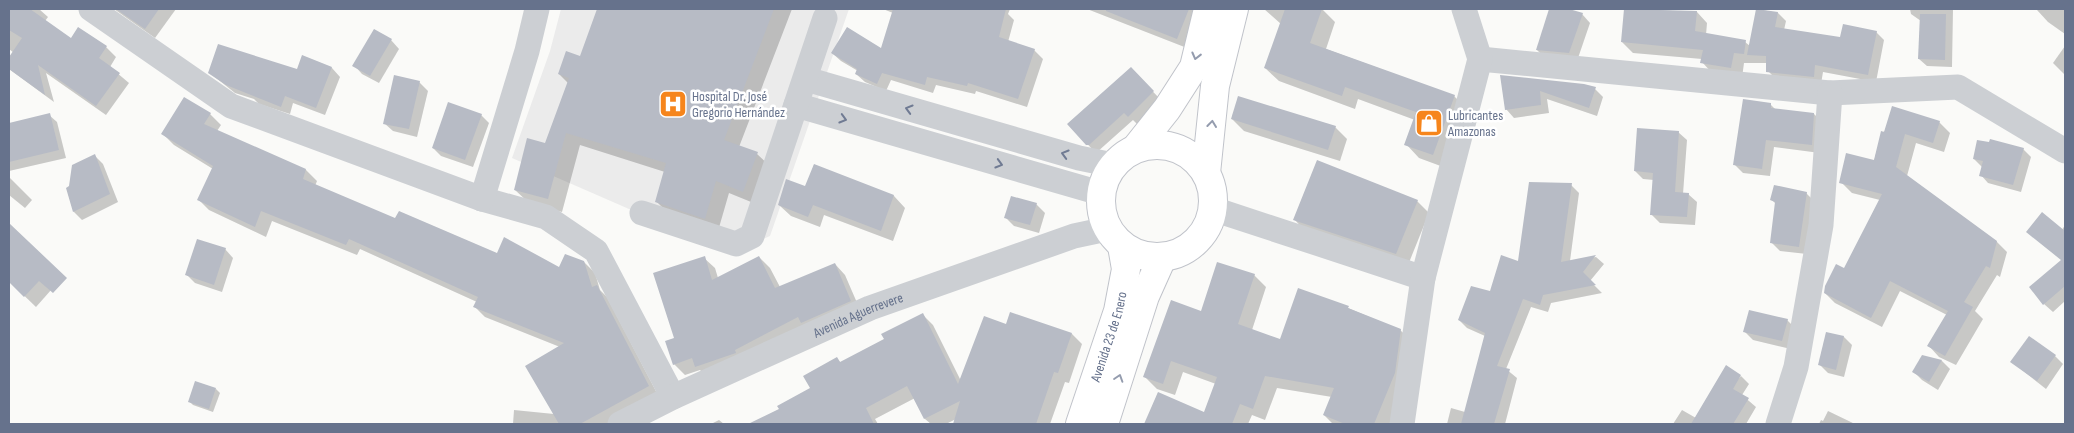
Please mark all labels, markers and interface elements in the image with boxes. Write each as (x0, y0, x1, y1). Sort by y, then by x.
one-way arrow (1192, 52, 1202, 60)
place label: Hospital Dr. José Gregorio Hernández (692, 88, 785, 121)
hospital icon: Hospital Dr. José Gregorio Hernández (658, 89, 688, 119)
one-way arrow (906, 104, 914, 114)
place label: Lubricantes Amazonas (1447, 107, 1503, 140)
shop icon: Lubricantes Amazonas (1414, 108, 1444, 138)
one-way arrow (838, 114, 847, 124)
one-way arrow (1206, 120, 1217, 128)
one-way arrow (1062, 150, 1070, 160)
one-way arrow (994, 159, 1003, 169)
street label: Avenida Aguerrevere (809, 289, 905, 342)
street label: Avenida 23 de Enero (1086, 290, 1130, 385)
one-way arrow (1113, 374, 1123, 383)

